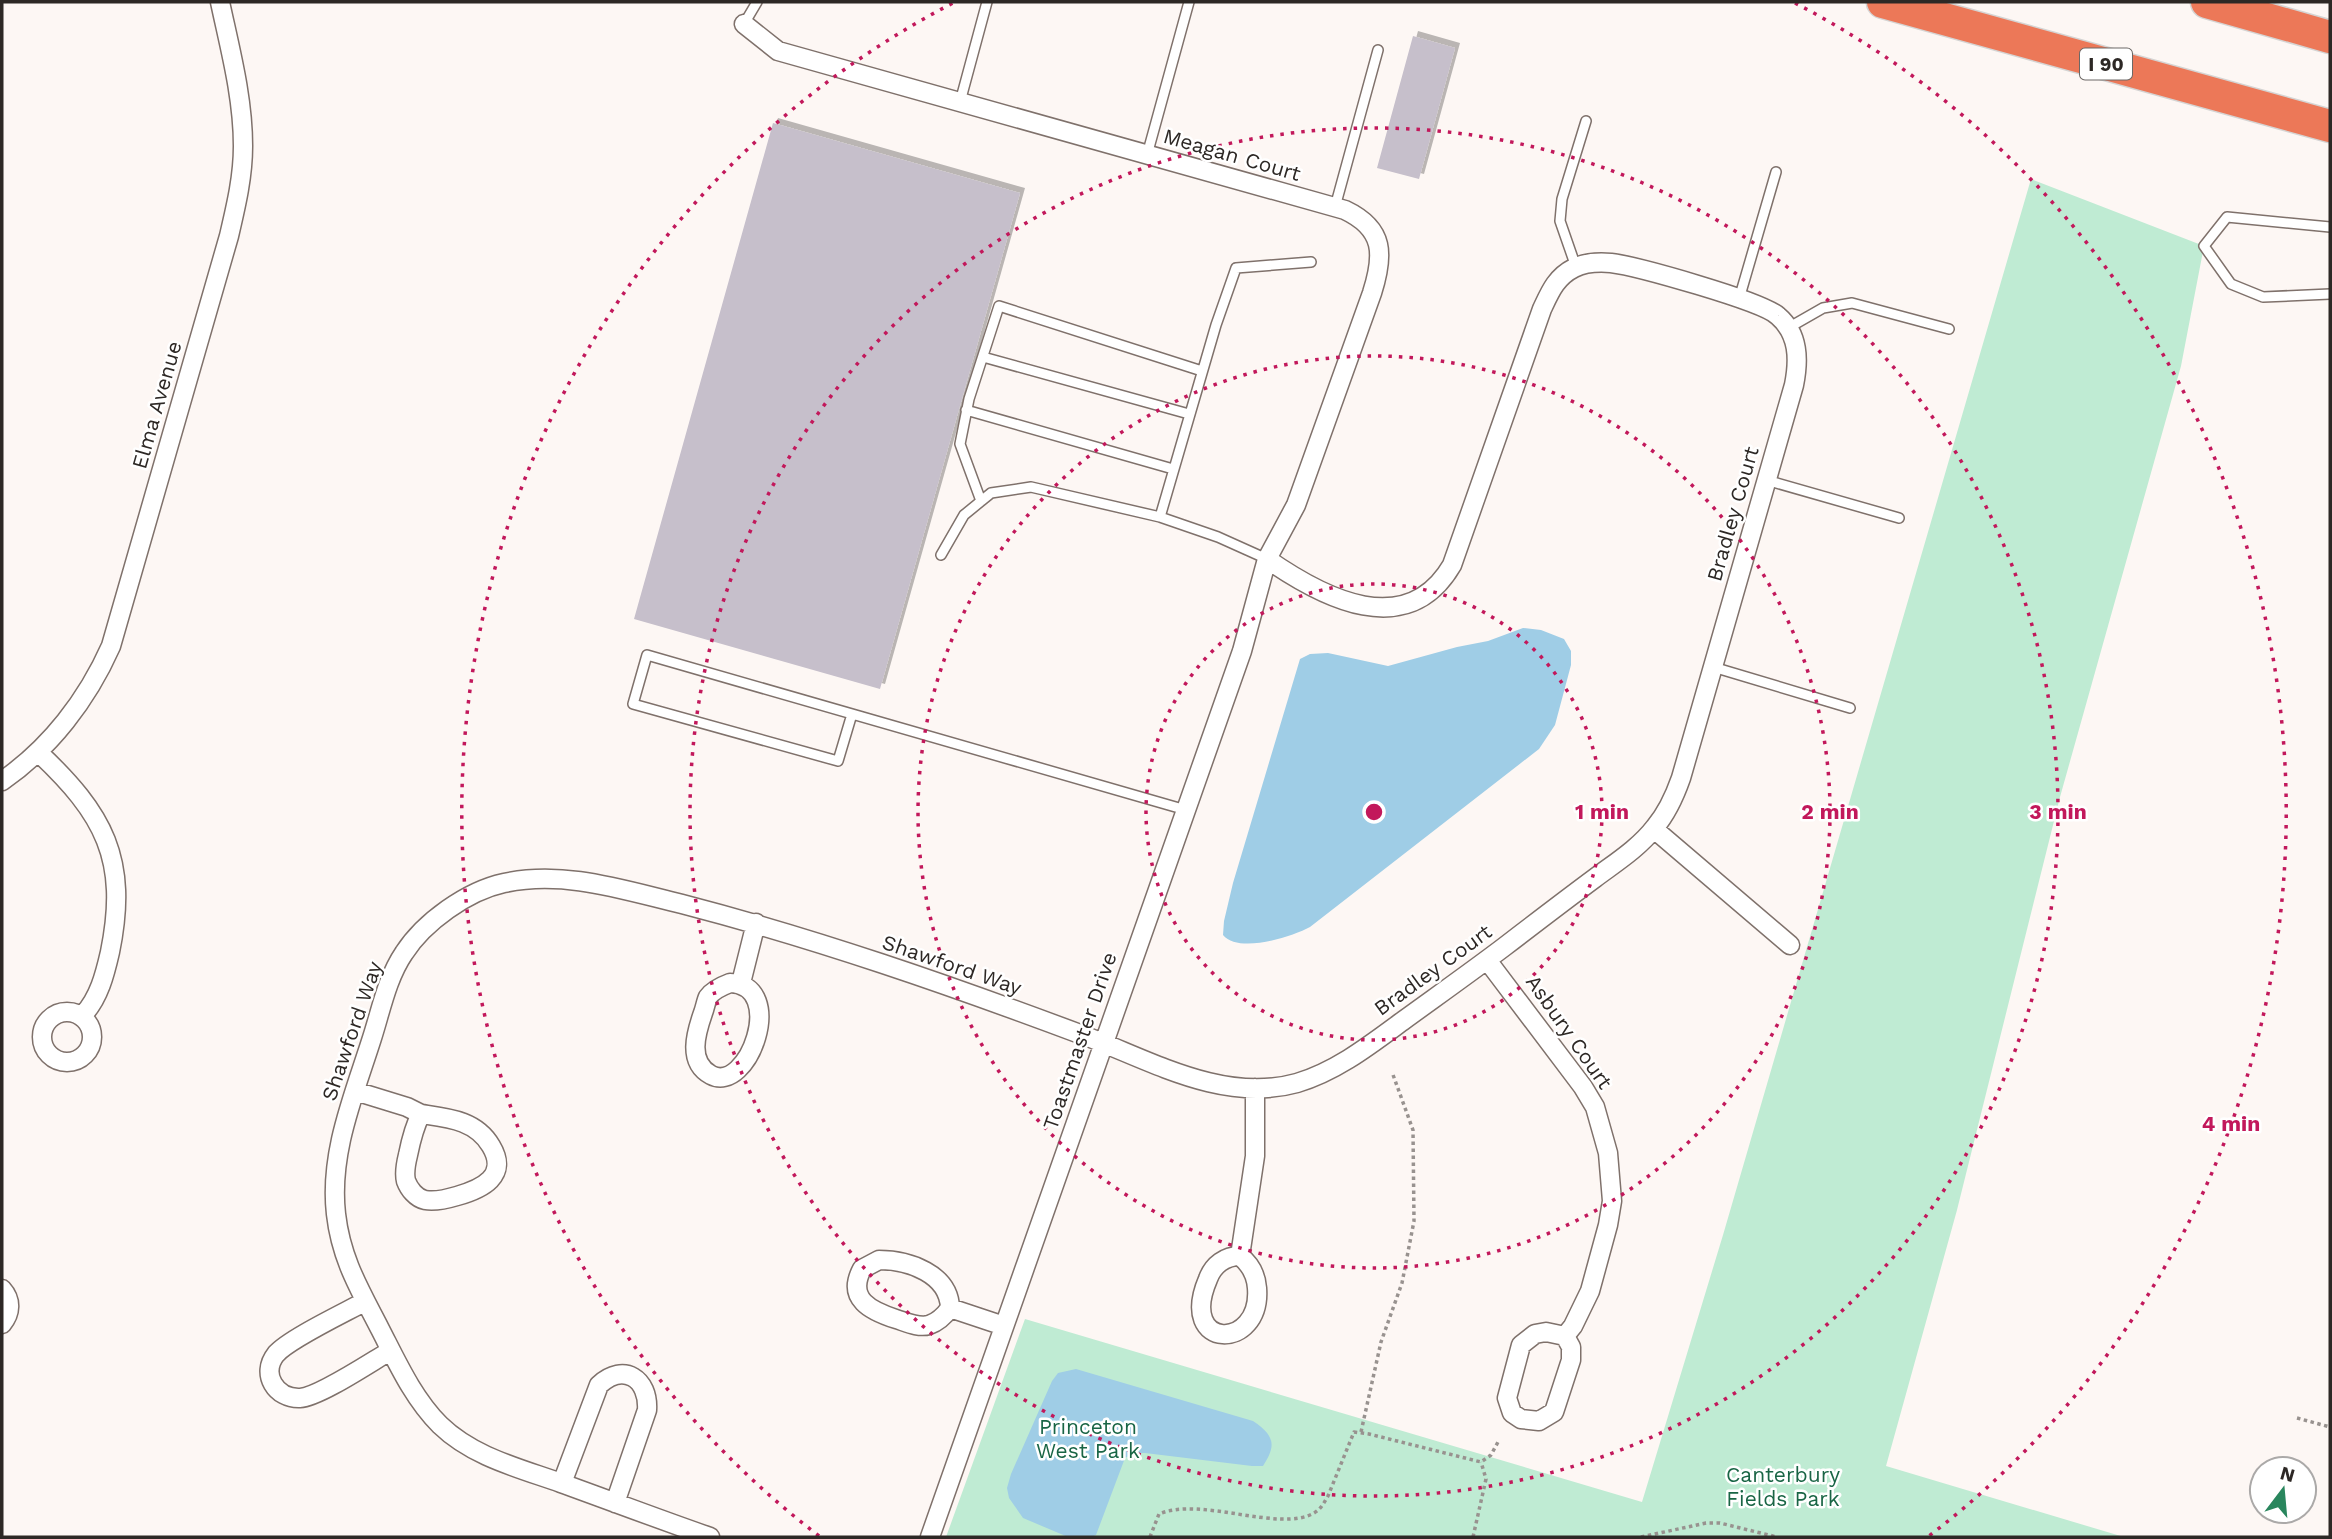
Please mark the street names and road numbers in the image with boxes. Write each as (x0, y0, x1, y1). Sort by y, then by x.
road number: I 90 (2080, 48, 2132, 80)
street label: Meagan Court (1161, 123, 1304, 186)
street label: Elma Avenue (126, 338, 187, 472)
street label: Bradley Court (1701, 443, 1764, 584)
street label: Bradley Court (1369, 918, 1497, 1021)
street label: Shawford Way (879, 929, 1025, 1000)
street label: Toastmaster Drive (1037, 949, 1122, 1133)
street label: Shawford Way (316, 958, 387, 1104)
street label: Asbury Court (1521, 970, 1618, 1094)

